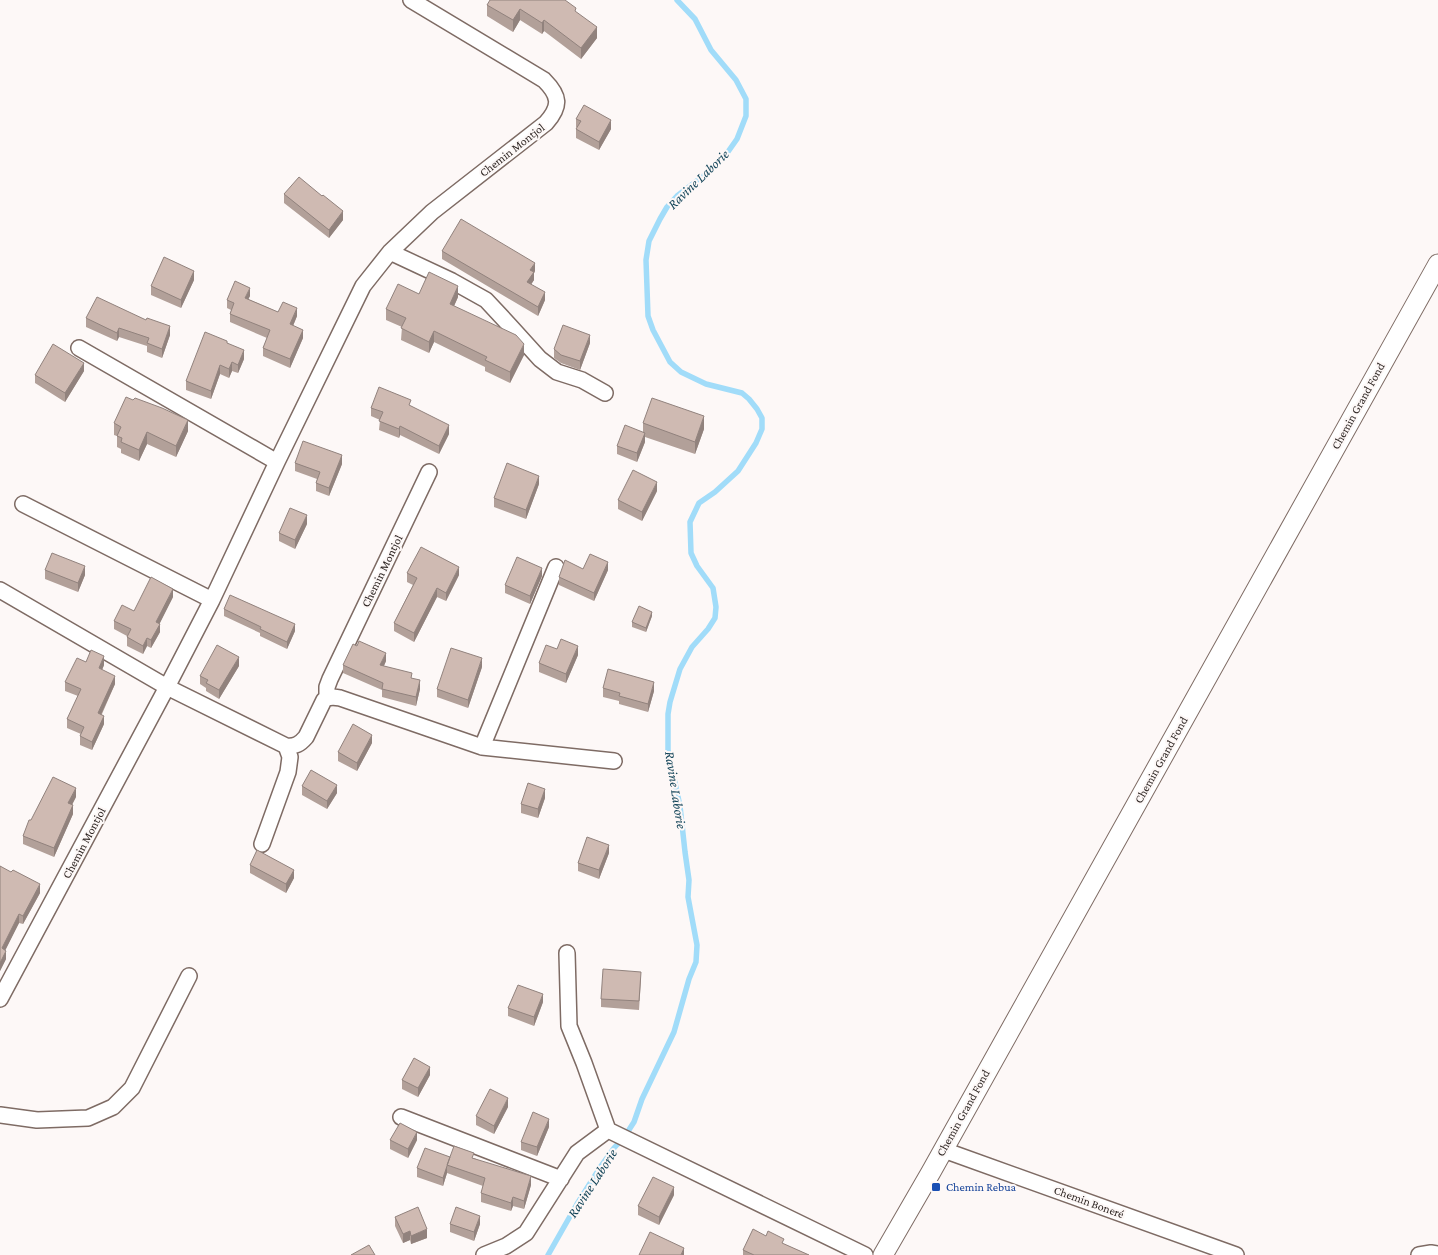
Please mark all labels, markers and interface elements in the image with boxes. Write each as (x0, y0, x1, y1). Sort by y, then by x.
street label: Chemin Montjol (477, 120, 547, 180)
water label: Ravine Laborie (664, 145, 732, 212)
street label: Chemin Grand Fond (1328, 360, 1388, 452)
street label: Chemin Montjol (358, 533, 406, 609)
street label: Chemin Grand Fond (1131, 714, 1191, 806)
water label: Ravine Laborie (662, 750, 690, 831)
street label: Chemin Montjol (59, 805, 109, 881)
street label: Chemin Grand Fond (933, 1067, 993, 1159)
water label: Ravine Laborie (564, 1145, 620, 1220)
place label: Chemin Rebua (946, 1180, 1017, 1194)
marker: Chemin Rebua (930, 1181, 942, 1193)
street label: Chemin Boneré (1052, 1183, 1126, 1221)

